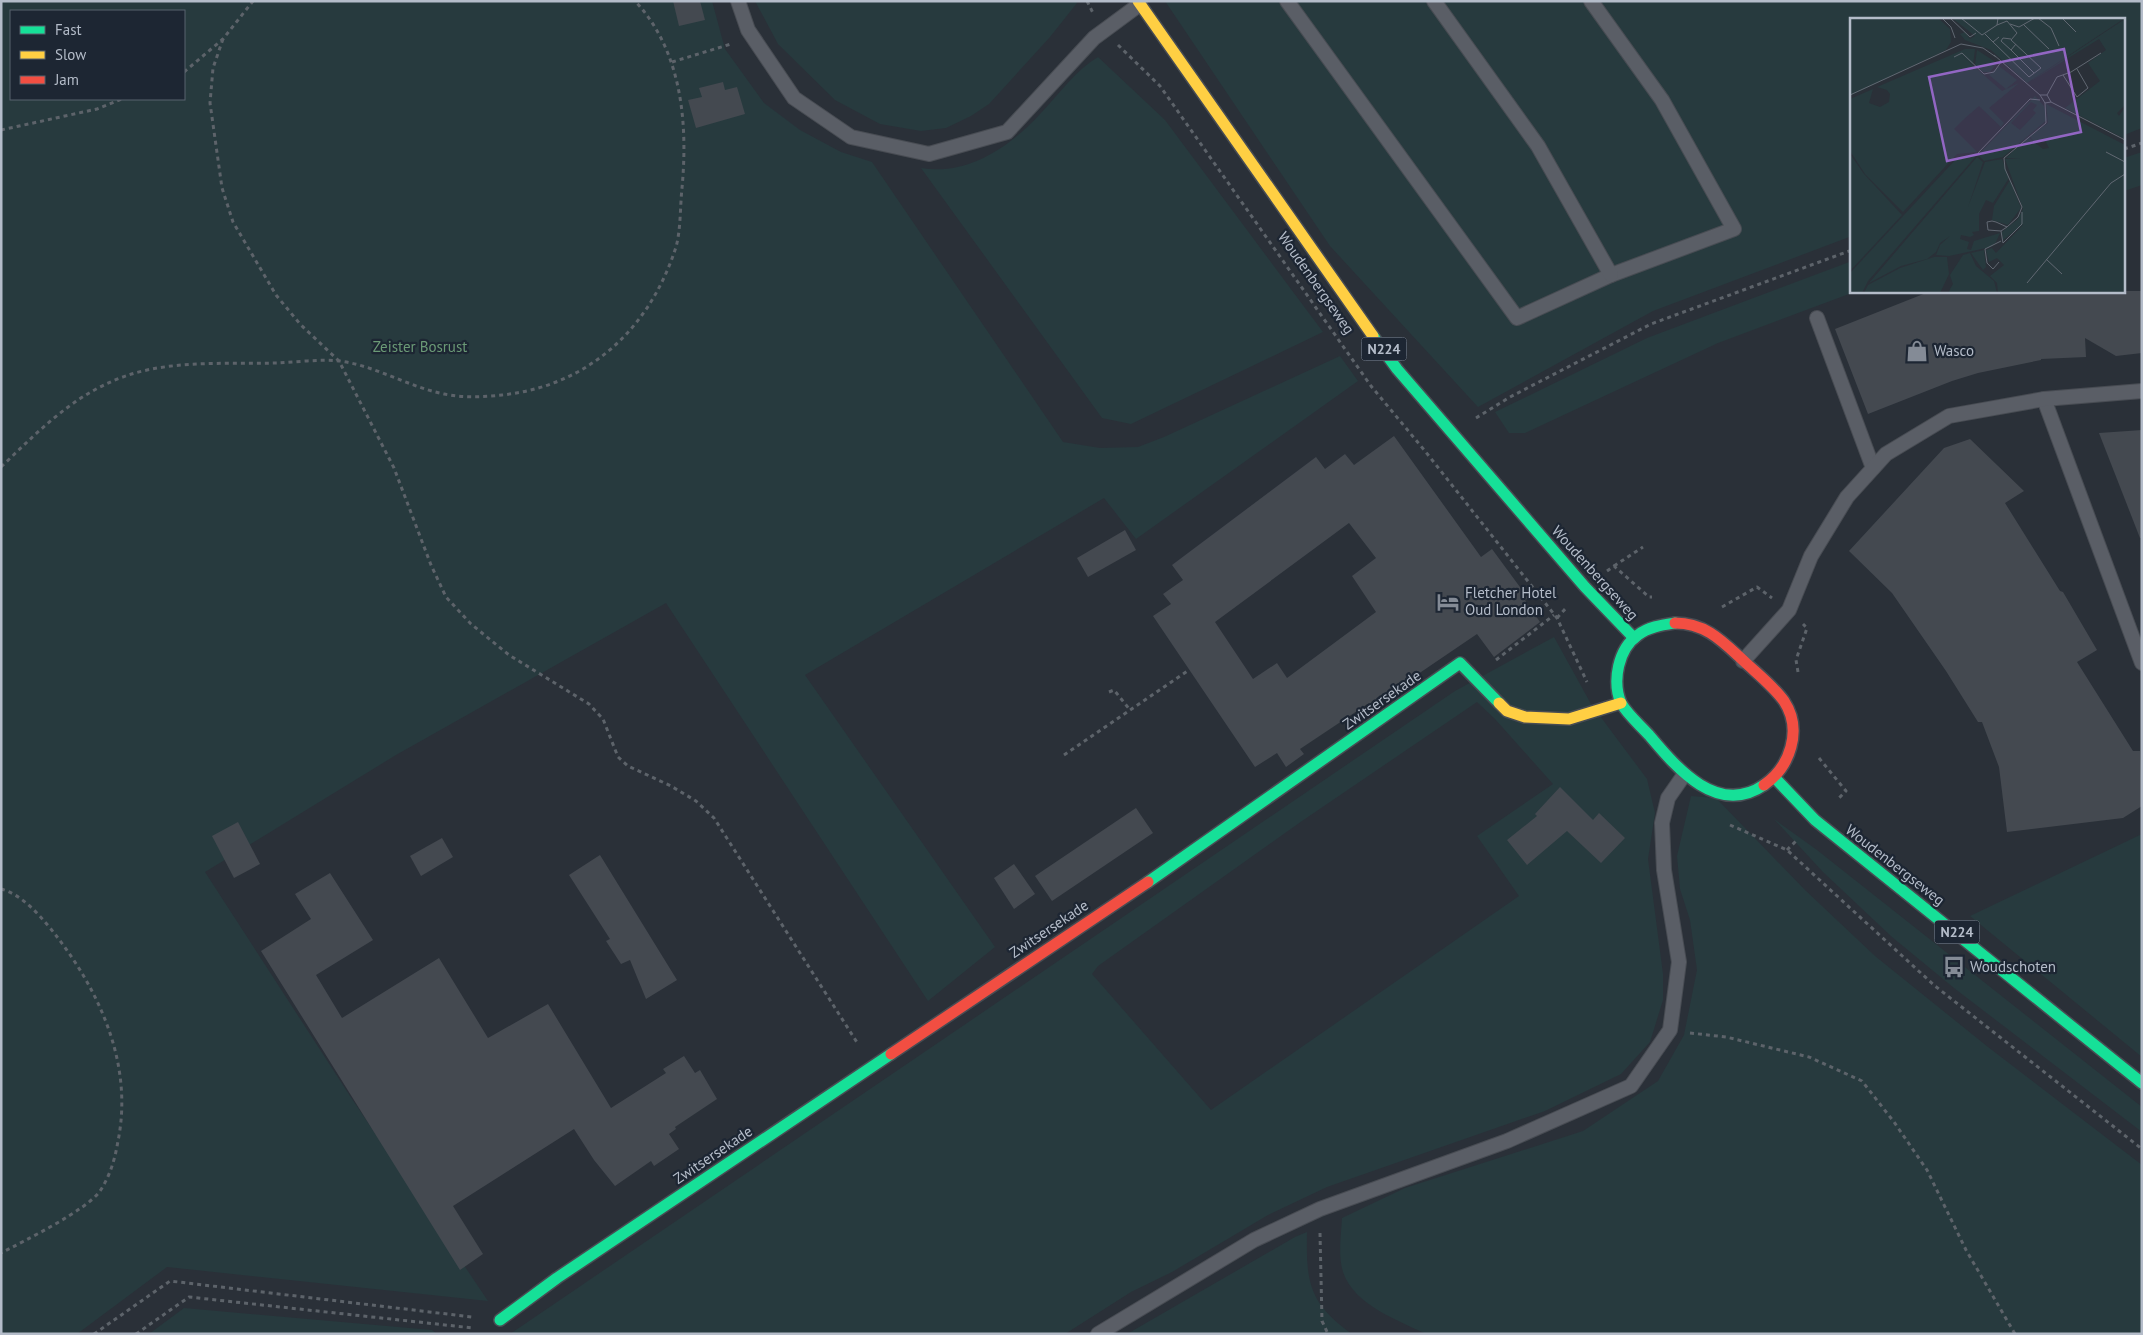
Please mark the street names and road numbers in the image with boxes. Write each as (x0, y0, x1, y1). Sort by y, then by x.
street label: Woudenbergseweg (1274, 228, 1359, 338)
road number: N224 (1362, 338, 1406, 360)
street label: Woudenbergseweg (1548, 521, 1643, 624)
street label: Zwitsersekade (1339, 666, 1424, 734)
street label: Woudenbergseweg (1842, 820, 1949, 909)
street label: Zwitsersekade (1006, 895, 1092, 962)
road number: N224 (1934, 920, 1980, 944)
street label: Zwitsersekade (670, 1121, 756, 1188)

